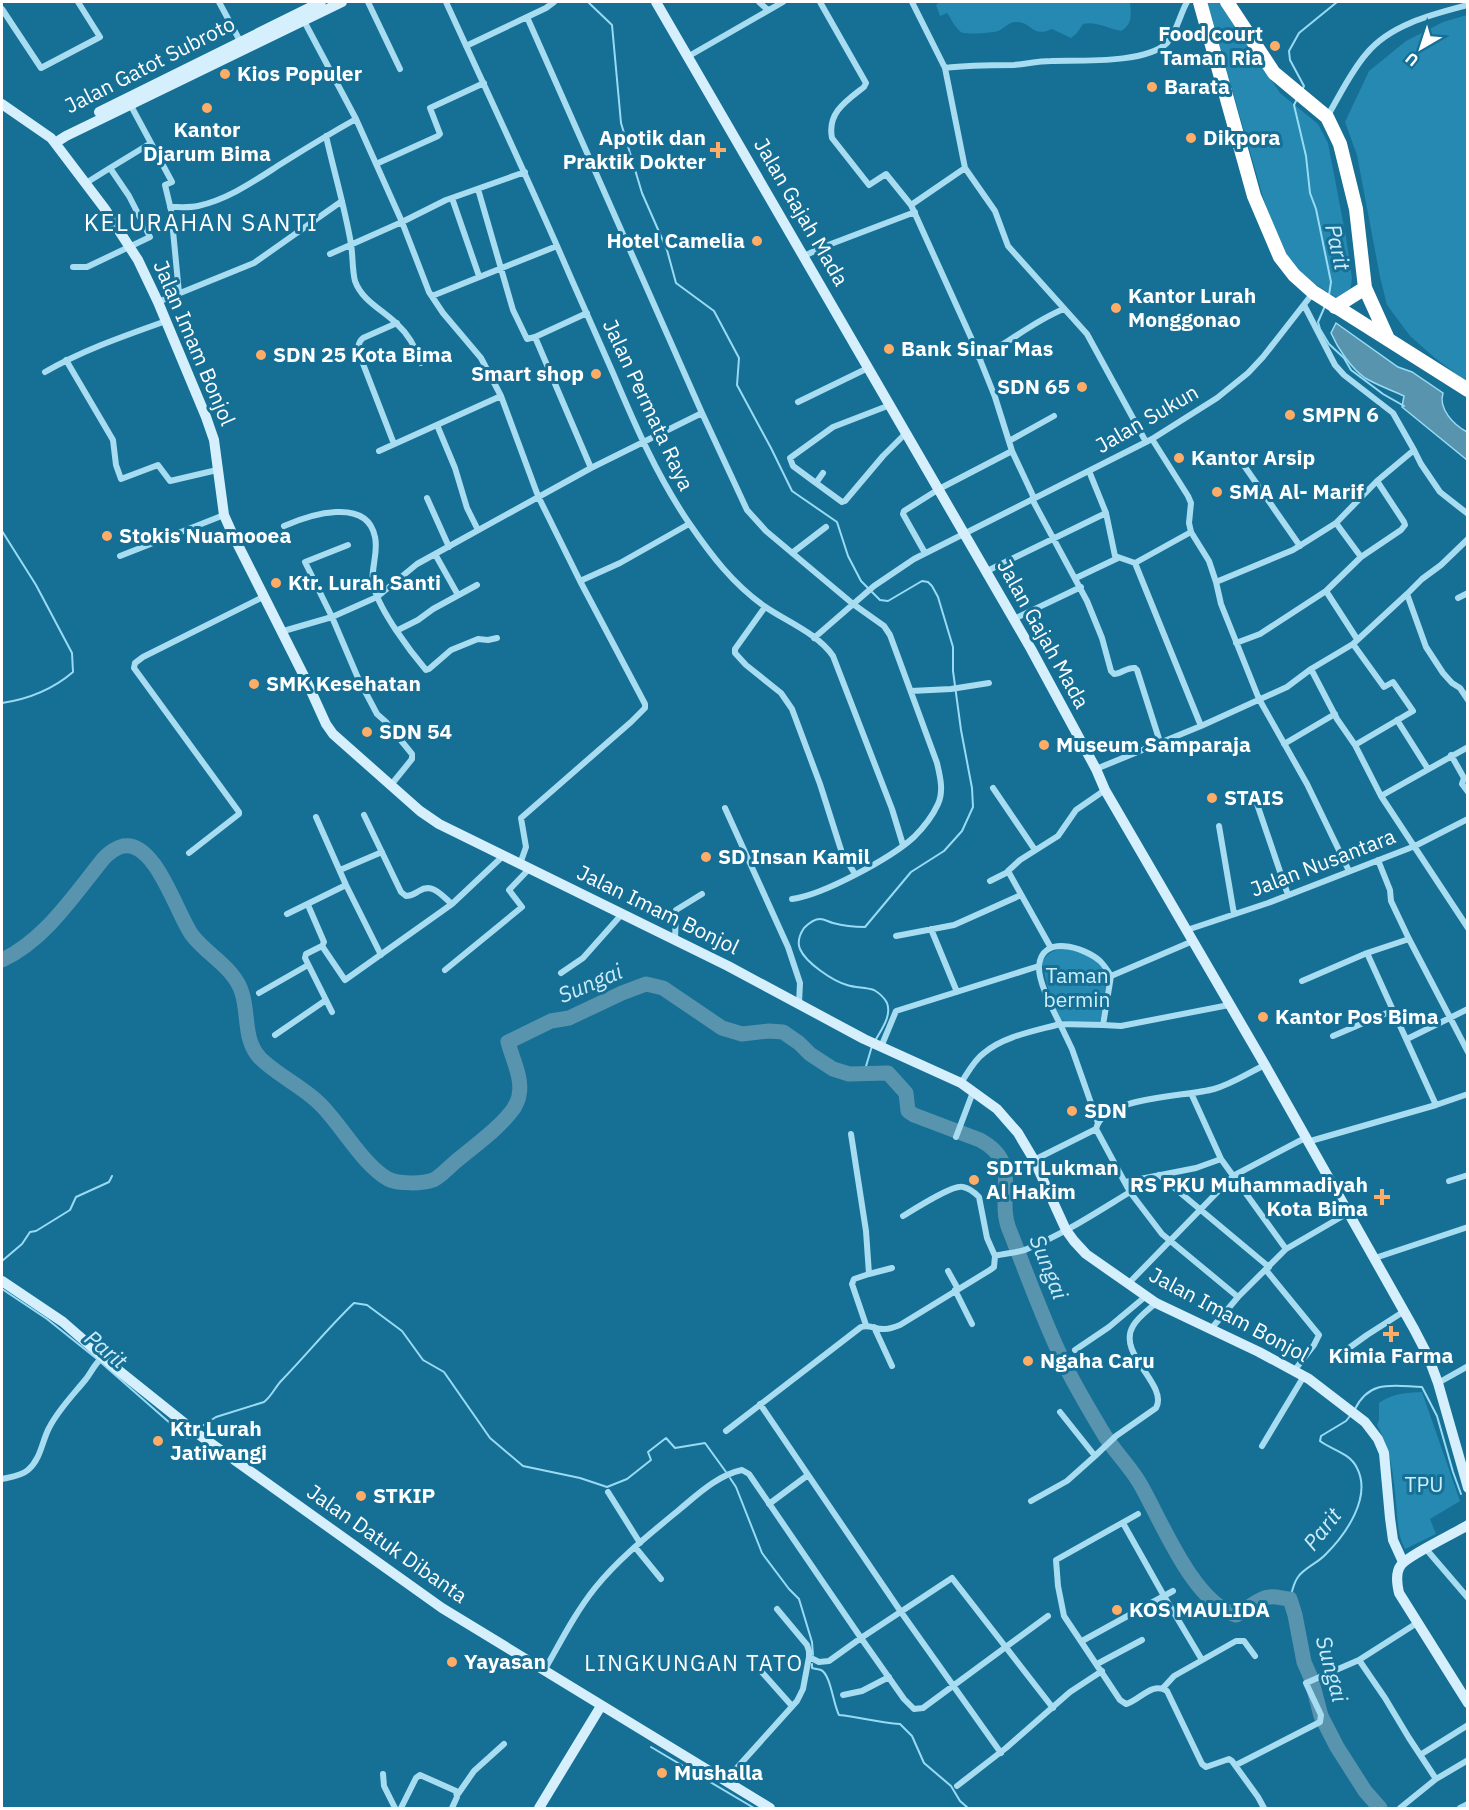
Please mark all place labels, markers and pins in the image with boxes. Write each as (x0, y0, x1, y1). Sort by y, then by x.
place label: Food court Taman Ria (1158, 19, 1263, 71)
marker: Food court Taman Ria (1268, 39, 1282, 53)
place label: Kios Populer (237, 59, 363, 87)
marker: Kios Populer (218, 67, 232, 81)
place label: Barata (1164, 72, 1230, 100)
marker: Barata (1145, 80, 1159, 94)
marker: Kantor Djarum Bima (200, 101, 214, 115)
place label: Kantor Djarum Bima (143, 115, 271, 167)
place label: Apotik dan Praktik Dokter (563, 123, 707, 175)
place label: Dikpora (1203, 123, 1281, 151)
marker: Dikpora (1184, 131, 1198, 145)
marker: Apotik dan Praktik Dokter (711, 143, 725, 157)
place label: Hotel Camelia (606, 226, 745, 254)
marker: Hotel Camelia (750, 234, 764, 248)
place label: Kantor Lurah Monggonao (1128, 281, 1256, 333)
marker: Kantor Lurah Monggonao (1109, 301, 1123, 315)
place label: Bank Sinar Mas (901, 334, 1053, 362)
place label: SDN 25 Kota Bima (273, 340, 453, 368)
marker: Bank Sinar Mas (882, 342, 896, 356)
marker: SDN 25 Kota Bima (254, 348, 268, 362)
place label: Smart shop (471, 359, 584, 387)
marker: Smart shop (589, 367, 603, 381)
place label: SDN 65 (997, 372, 1070, 400)
marker: SDN 65 (1075, 380, 1089, 394)
place label: SMPN 6 (1302, 400, 1379, 428)
marker: SMPN 6 (1283, 408, 1297, 422)
place label: Kantor Arsip (1191, 443, 1315, 471)
marker: Kantor Arsip (1172, 451, 1186, 465)
place label: SMA Al- Marif (1229, 477, 1364, 505)
marker: SMA Al- Marif (1210, 485, 1224, 499)
place label: Stokis Nuamooea (119, 521, 291, 549)
marker: Stokis Nuamooea (100, 529, 114, 543)
place label: Ktr. Lurah Santi (288, 568, 441, 596)
marker: Ktr. Lurah Santi (269, 576, 283, 590)
place label: SMK Kesehatan (266, 669, 421, 697)
marker: SMK Kesehatan (247, 677, 261, 691)
place label: SDN 54 (379, 717, 452, 745)
marker: SDN 54 (360, 725, 374, 739)
place label: Museum Samparaja (1056, 730, 1251, 758)
marker: Museum Samparaja (1037, 738, 1051, 752)
place label: STAIS (1224, 783, 1284, 811)
marker: STAIS (1205, 791, 1219, 805)
place label: SD Insan Kamil (718, 842, 870, 870)
marker: SD Insan Kamil (699, 850, 713, 864)
place label: Kantor Pos Bima (1275, 1002, 1439, 1030)
marker: Kantor Pos Bima (1256, 1010, 1270, 1024)
place label: SDN (1084, 1096, 1127, 1124)
marker: SDN (1065, 1104, 1079, 1118)
place label: SDIT Lukman Al Hakim (986, 1153, 1119, 1205)
place label: RS PKU Muhammadiyah Kota Bima (1130, 1170, 1368, 1222)
marker: SDIT Lukman Al Hakim (967, 1173, 981, 1187)
marker: RS PKU Muhammadiyah Kota Bima (1373, 1188, 1391, 1206)
marker: Kimia Farma (1384, 1327, 1398, 1341)
place label: Kimia Farma (1329, 1341, 1453, 1369)
place label: Ngaha Caru (1040, 1346, 1155, 1374)
marker: Ngaha Caru (1021, 1354, 1035, 1368)
place label: Ktr Lurah Jatiwangi (170, 1414, 267, 1466)
marker: Ktr Lurah Jatiwangi (151, 1434, 165, 1448)
place label: STKIP (373, 1481, 435, 1509)
marker: STKIP (354, 1489, 368, 1503)
place label: KOS MAULIDA (1129, 1595, 1270, 1623)
marker: KOS MAULIDA (1110, 1603, 1124, 1617)
place label: Yayasan (464, 1647, 546, 1675)
marker: Yayasan (445, 1655, 459, 1669)
place label: Mushalla (674, 1758, 763, 1786)
marker: Mushalla (655, 1766, 669, 1780)

